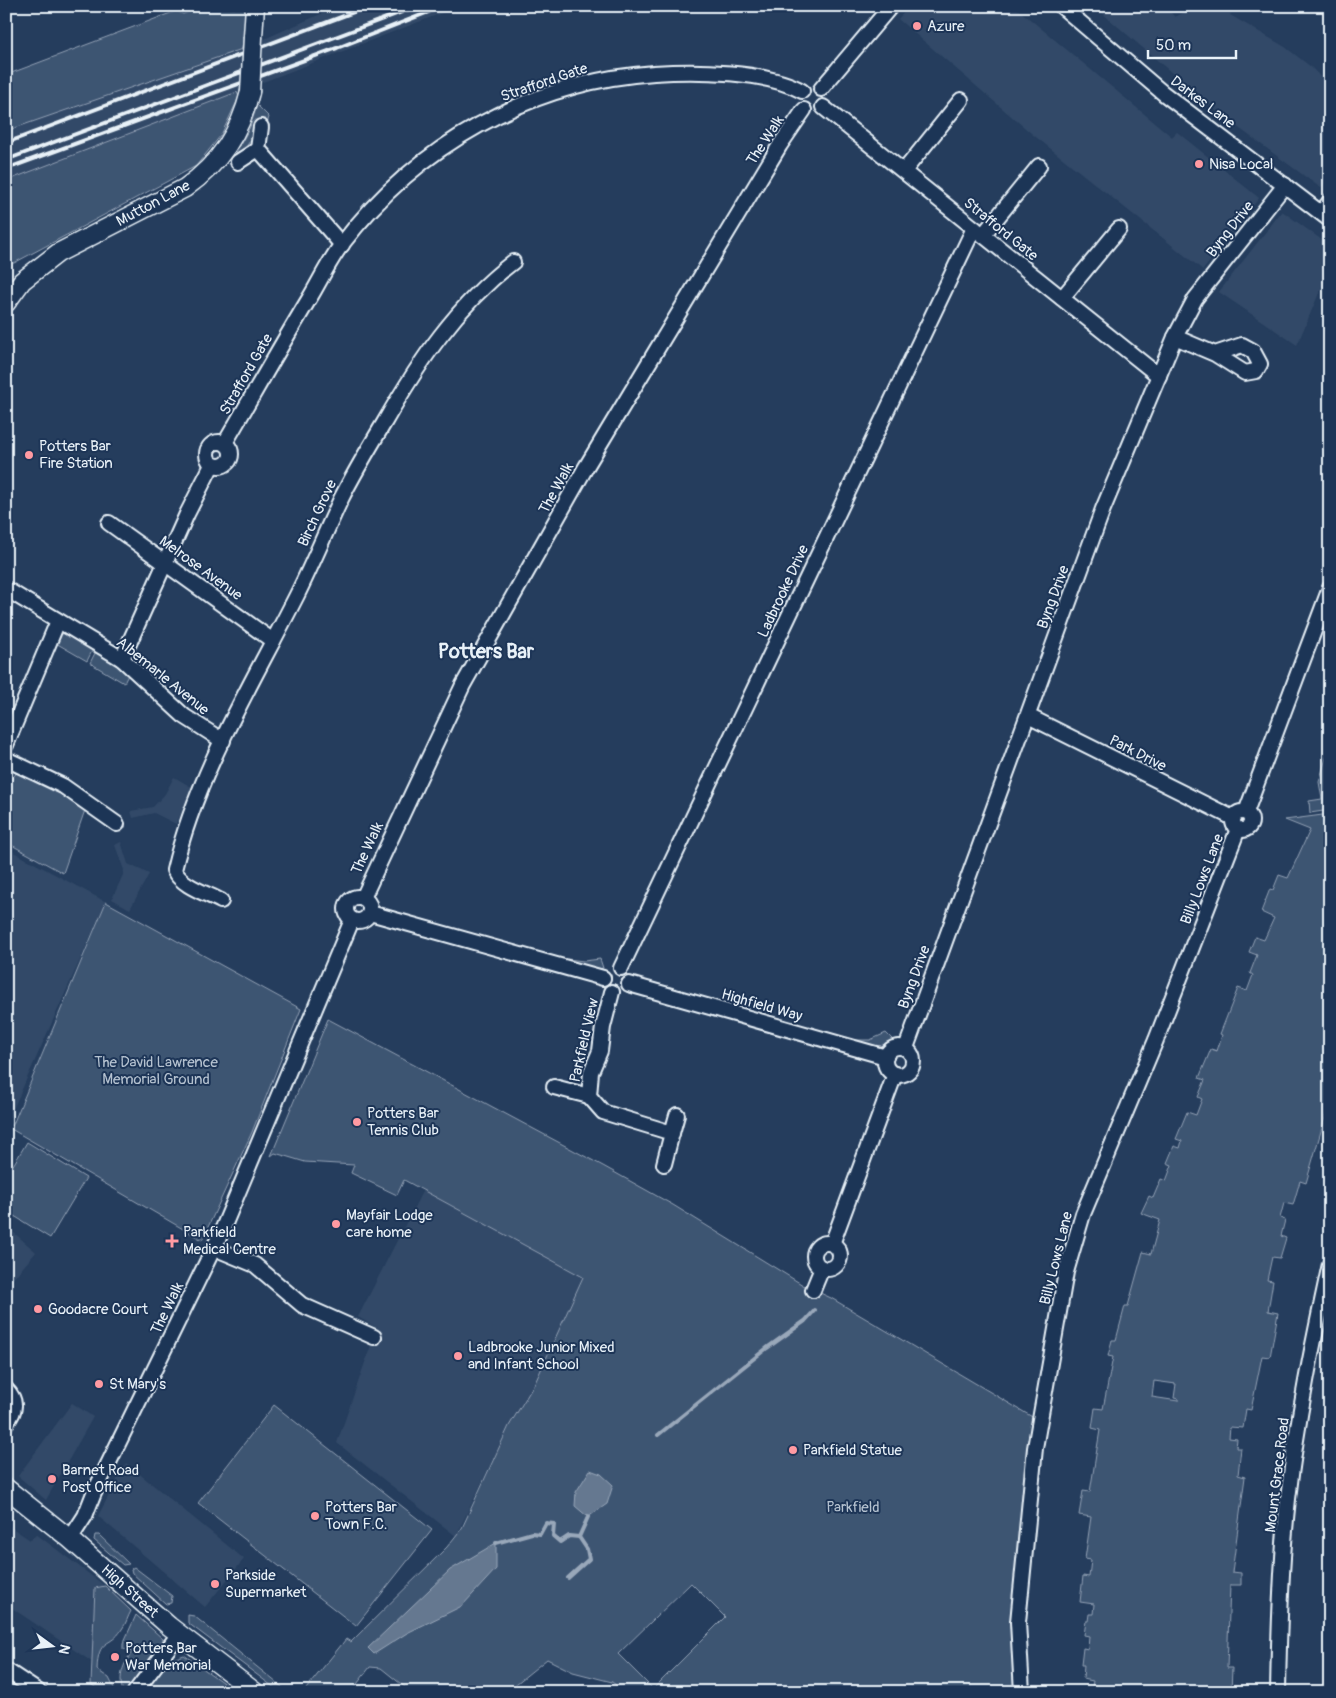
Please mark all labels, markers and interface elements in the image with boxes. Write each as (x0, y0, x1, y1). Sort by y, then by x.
place label: Azure (927, 17, 965, 36)
marker: Azure (911, 20, 923, 32)
scale bar (1148, 28, 1236, 60)
text: 50 m (1156, 36, 1191, 55)
street label: Strafford Gate (498, 59, 591, 106)
street label: Darkes Lane (1167, 72, 1239, 133)
street label: The Walk (742, 111, 789, 169)
place label: Nisa Local (1209, 155, 1273, 174)
marker: Nisa Local (1193, 158, 1205, 170)
street label: Mutton Lane (113, 176, 194, 231)
street label: Strafford Gate (960, 194, 1042, 266)
street label: Byng Drive (1203, 197, 1259, 261)
street label: Strafford Gate (216, 330, 278, 418)
place label: Potters Bar Fire Station (39, 437, 113, 473)
marker: Potters Bar Fire Station (23, 449, 35, 461)
street label: The Walk (535, 459, 579, 517)
street label: Birch Grove (294, 476, 341, 550)
street label: Melrose Avenue (155, 532, 247, 605)
street label: Ladbrooke Drive (754, 541, 814, 641)
street label: Byng Drive (1033, 562, 1074, 632)
street label: Albemarle Avenue (112, 633, 213, 720)
district label: Potters Bar (438, 639, 535, 664)
street label: Park Drive (1106, 731, 1170, 776)
street label: The Walk (347, 818, 388, 877)
street label: Billy Lows Lane (1177, 831, 1229, 927)
street label: Byng Drive (894, 942, 935, 1012)
street label: Highfield Way (719, 985, 805, 1026)
street label: Parkfield View (566, 996, 603, 1084)
park label: The David Lawrence Memorial Ground (94, 1053, 218, 1089)
place label: Potters Bar Tennis Club (367, 1104, 440, 1140)
marker: Potters Bar Tennis Club (351, 1116, 363, 1128)
place label: Mayfair Lodge care home (346, 1206, 433, 1242)
street label: Billy Lows Lane (1036, 1209, 1077, 1307)
marker: Mayfair Lodge care home (330, 1218, 342, 1230)
place label: Parkfield Medical Centre (183, 1223, 276, 1259)
marker: Parkfield Medical Centre (165, 1234, 179, 1248)
street label: The Walk (147, 1278, 189, 1337)
place label: Goodacre Court (48, 1300, 149, 1319)
marker: Goodacre Court (32, 1303, 44, 1315)
place label: Ladbrooke Junior Mixed and Infant School (468, 1338, 615, 1374)
marker: Ladbrooke Junior Mixed and Infant School (452, 1350, 464, 1362)
place label: St Mary's (109, 1375, 166, 1394)
marker: St Mary's (93, 1378, 105, 1390)
street label: Mount Grace Road (1261, 1417, 1294, 1534)
place label: Parkfield Statue (803, 1441, 903, 1460)
marker: Parkfield Statue (787, 1444, 799, 1456)
place label: Barnet Road Post Office (62, 1461, 139, 1497)
marker: Barnet Road Post Office (46, 1473, 58, 1485)
place label: Potters Bar Town F.C. (325, 1498, 398, 1534)
park label: Parkfield (826, 1498, 880, 1517)
marker: Potters Bar Town F.C. (309, 1510, 321, 1522)
street label: High Street (97, 1561, 163, 1623)
place label: Parkside Supermarket (225, 1566, 307, 1602)
marker: Parkside Supermarket (209, 1578, 221, 1590)
north arrow (28, 1620, 78, 1670)
place label: Potters Bar War Memorial (125, 1639, 211, 1675)
text: N (55, 1642, 74, 1656)
marker: Potters Bar War Memorial (109, 1651, 121, 1663)

